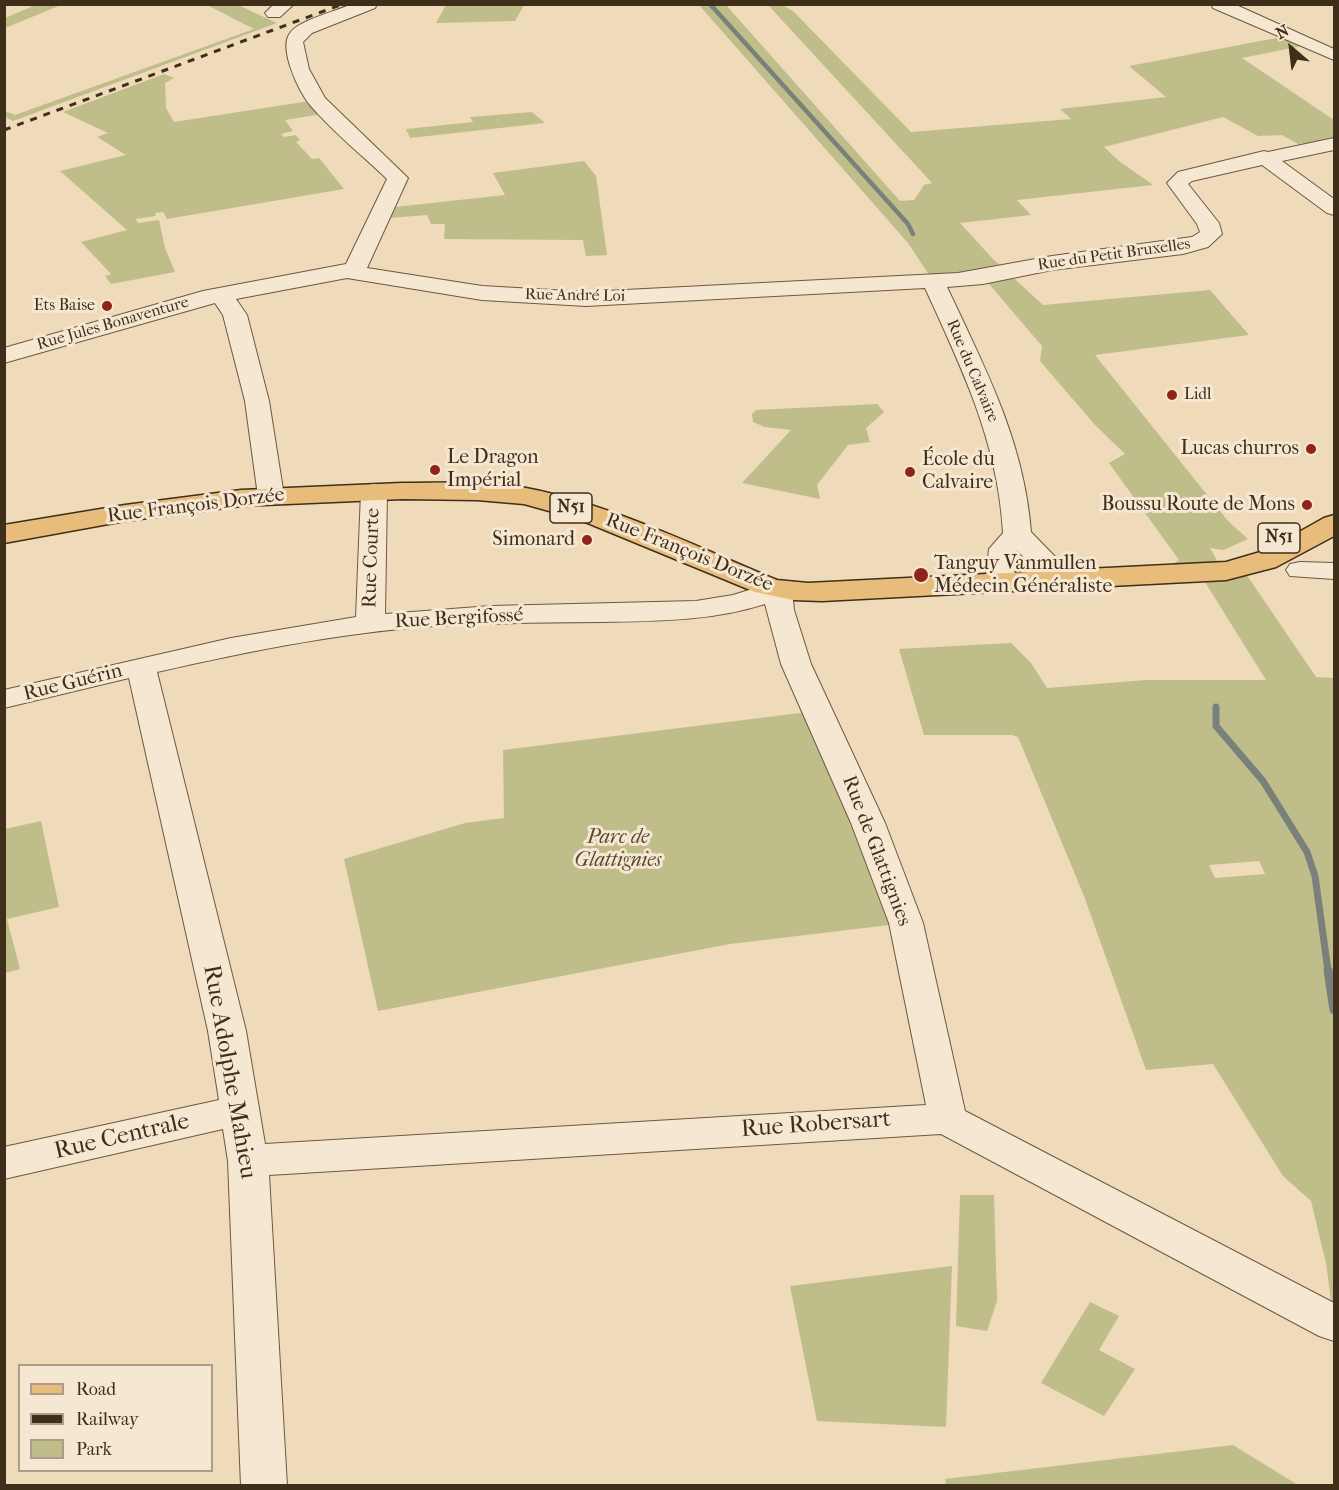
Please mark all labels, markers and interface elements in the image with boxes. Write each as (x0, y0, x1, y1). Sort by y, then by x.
north arrow (1261, 18, 1321, 78)
text: N (1272, 20, 1292, 43)
street label: Rue du Petit Bruxelles (1036, 235, 1192, 275)
street label: Rue André Loi (525, 286, 625, 306)
street label: Rue Jules Bonaventure (35, 293, 191, 355)
place label: Ets Baise (34, 296, 95, 316)
marker: Ets Baise (100, 299, 114, 313)
street label: Rue du Calvaire (942, 317, 1002, 425)
place label: Lidl (1184, 385, 1211, 405)
marker: Lidl (1165, 388, 1179, 402)
place label: Lucas churros (1181, 437, 1299, 461)
marker: Lucas churros (1304, 442, 1318, 456)
place label: Le Dragon Impérial (447, 446, 539, 493)
place label: École du Calvaire (922, 448, 995, 495)
marker: Le Dragon Impérial (428, 463, 442, 477)
marker: École du Calvaire (903, 465, 917, 479)
street label: Rue François Dorzée (106, 483, 286, 529)
road number: N51 (550, 493, 592, 523)
place label: Boussu Route de Mons (1101, 493, 1295, 517)
marker: Boussu Route de Mons (1300, 498, 1314, 512)
street label: Rue Courte (358, 508, 386, 608)
street label: Rue François Dorzée (602, 508, 776, 598)
road number: N51 (1258, 523, 1300, 553)
place label: Simonard (492, 528, 575, 552)
marker: Simonard (580, 533, 594, 547)
place label: Tanguy Vanmullen Médecin Généraliste (934, 552, 1112, 599)
marker: Tanguy Vanmullen Médecin Généraliste (912, 566, 930, 584)
street label: Rue Bergifossé (394, 604, 524, 634)
street label: Rue Guérin (21, 659, 125, 707)
street label: Rue de Glattignies (836, 772, 916, 930)
park label: Parc de Glattignies (575, 826, 661, 873)
street label: Rue Adolphe Mahieu (196, 963, 262, 1181)
street label: Rue Robersart (740, 1105, 892, 1145)
street label: Rue Centrale (52, 1108, 192, 1166)
legend (18, 1364, 213, 1472)
text: Road (76, 1379, 116, 1400)
text: Railway (76, 1409, 139, 1430)
text: Park (76, 1439, 112, 1460)

